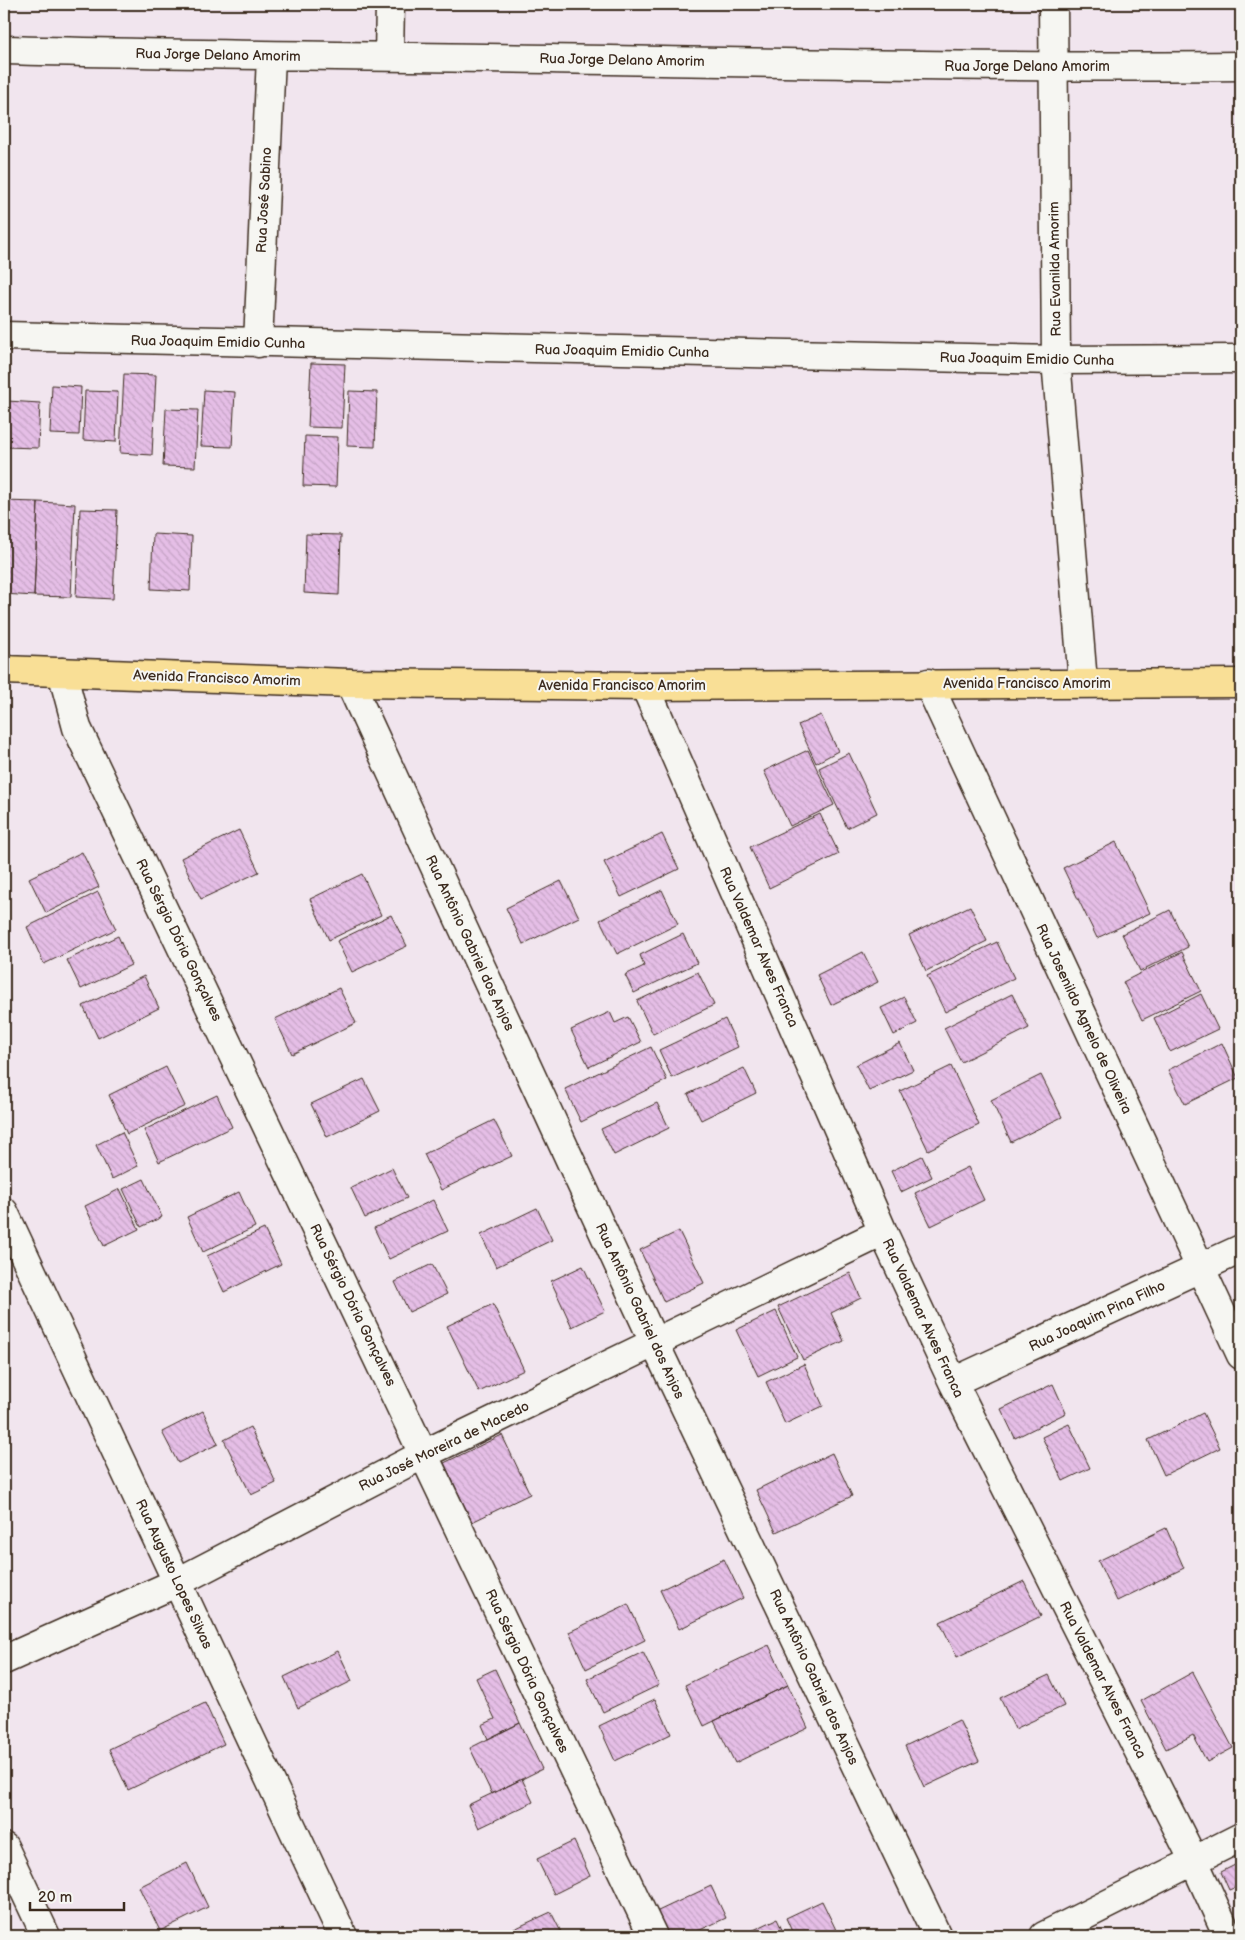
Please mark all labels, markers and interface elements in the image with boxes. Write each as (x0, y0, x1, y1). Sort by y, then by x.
street label: Rua Jorge Delano Amorim (135, 45, 301, 65)
street label: Rua Jorge Delano Amorim (539, 50, 705, 70)
street label: Rua Jorge Delano Amorim (944, 58, 1110, 75)
street label: Rua José Sabino (253, 147, 275, 253)
street label: Rua Evanilda Amorim (1045, 201, 1065, 337)
street label: Rua Joaquim Emidio Cunha (131, 332, 306, 352)
street label: Rua Joaquim Emidio Cunha (535, 341, 710, 361)
street label: Rua Joaquim Emidio Cunha (940, 349, 1115, 369)
street label: Avenida Francisco Amorim (133, 667, 301, 689)
street label: Avenida Francisco Amorim (943, 675, 1111, 692)
street label: Avenida Francisco Amorim (538, 677, 706, 694)
street label: Rua Antônio Gabriel dos Anjos (422, 853, 518, 1034)
street label: Rua Sérgio Dória Gonçalves (132, 856, 226, 1024)
street label: Rua Valdemar Alves Franca (716, 864, 802, 1030)
street label: Rua Josenildo Agnelo de Oliveira (1032, 921, 1136, 1117)
street label: Rua Sérgio Dória Gonçalves (306, 1221, 400, 1389)
street label: Rua Antônio Gabriel dos Anjos (592, 1221, 688, 1402)
street label: Rua Valdemar Alves Franca (879, 1236, 967, 1400)
street label: Rua Joaquim Pina Filho (1026, 1277, 1168, 1355)
street label: Rua José Moreira de Macedo (356, 1397, 532, 1495)
street label: Rua Augusto Lopes Silvas (132, 1497, 216, 1651)
street label: Rua Sérgio Dória Gonçalves (482, 1586, 572, 1756)
street label: Rua Antônio Gabriel dos Anjos (766, 1587, 862, 1768)
street label: Rua Valdemar Alves Franca (1056, 1599, 1150, 1761)
scale bar (30, 1880, 124, 1912)
text: 20 m (38, 1888, 72, 1907)

